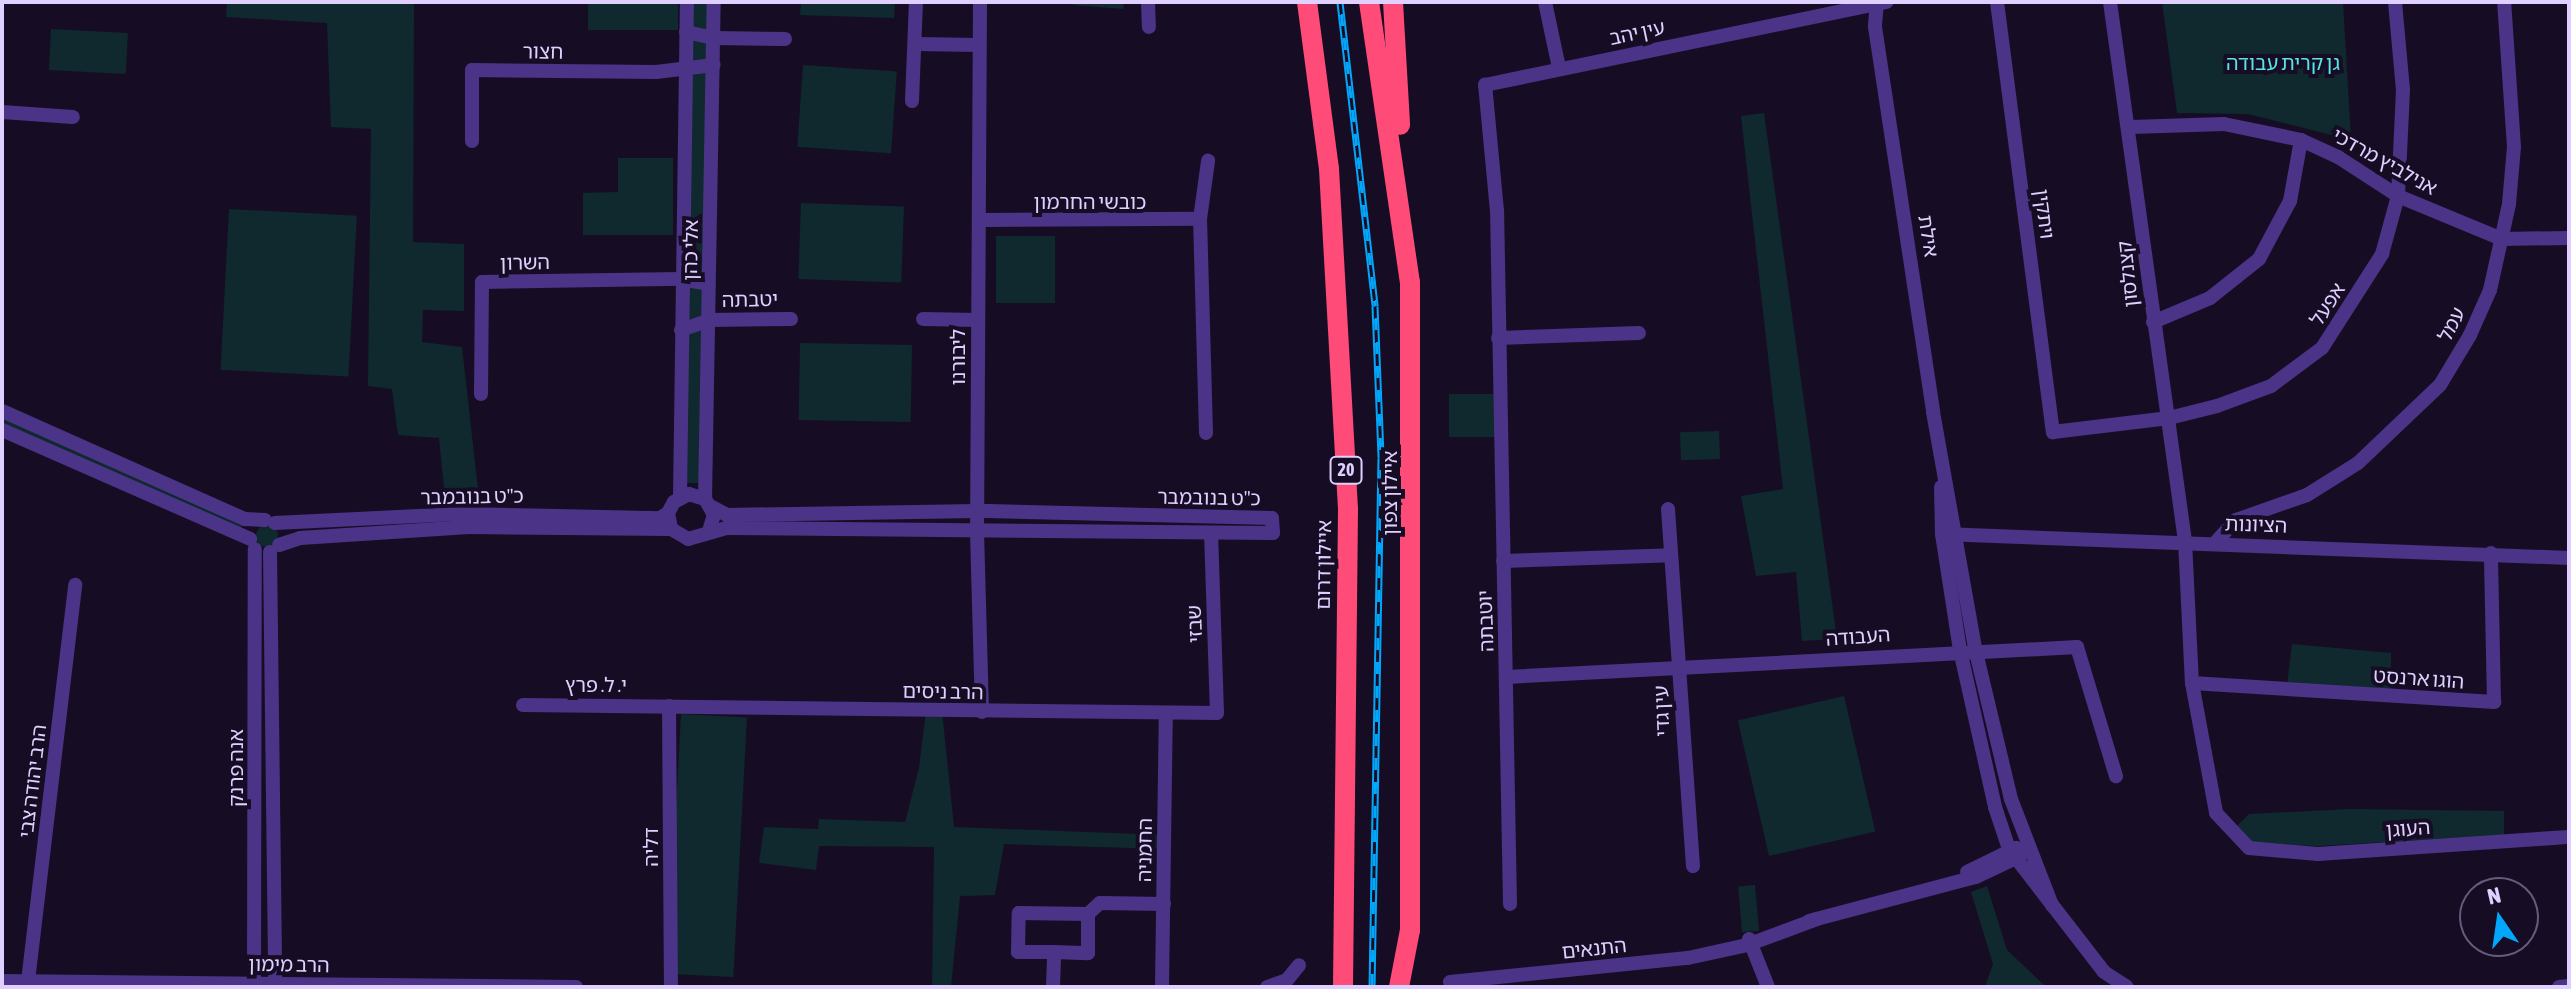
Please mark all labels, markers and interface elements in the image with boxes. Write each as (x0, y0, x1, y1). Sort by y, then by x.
street label: עין יהב (1607, 14, 1667, 50)
street label: חצור (522, 39, 564, 63)
park label: גן קרית עבודה (2226, 50, 2340, 74)
street label: אנילביץ מרדכי (2328, 122, 2442, 200)
street label: ויתקין (2030, 188, 2060, 240)
street label: כובשי החרמון (1034, 189, 1146, 213)
street label: אילת (1914, 213, 1944, 259)
street label: אלי כהן (677, 219, 703, 281)
street label: קצנלסון (2112, 240, 2142, 308)
street label: השרון (500, 250, 550, 274)
street label: אפעל (2304, 278, 2350, 330)
street label: יטבתה (722, 287, 778, 311)
street label: עמל (2432, 303, 2470, 345)
street label: ליבורנו (945, 329, 969, 385)
street label: איילון צפון (1377, 450, 1401, 536)
road number: 20 (1328, 456, 1364, 484)
street label: כ"ט בנובמבר (420, 483, 524, 509)
street label: כ"ט בנובמבר (1157, 484, 1261, 510)
street label: הציונות (2224, 511, 2288, 537)
street label: איילון דרום (1310, 520, 1336, 610)
street label: יוטבתה (1472, 590, 1498, 652)
street label: שבזי (1181, 605, 1207, 643)
street label: העבודה (1825, 622, 1891, 650)
street label: הוגו ארנסט (2373, 663, 2465, 693)
street label: י. ל. פרץ (565, 672, 627, 696)
street label: הרב ניסים (902, 678, 984, 704)
street label: עין גדי (1648, 685, 1674, 737)
street label: הרב יהודה צבי (13, 723, 51, 839)
street label: אנה פרנק (223, 729, 247, 807)
street label: העוגן (2385, 814, 2431, 842)
street label: החמניה (1131, 818, 1157, 882)
street label: דליה (638, 827, 662, 867)
north arrow (2459, 877, 2539, 957)
text: N (2485, 881, 2503, 910)
street label: התנאים (1560, 933, 1628, 963)
street label: הרב מימון (248, 951, 330, 977)

